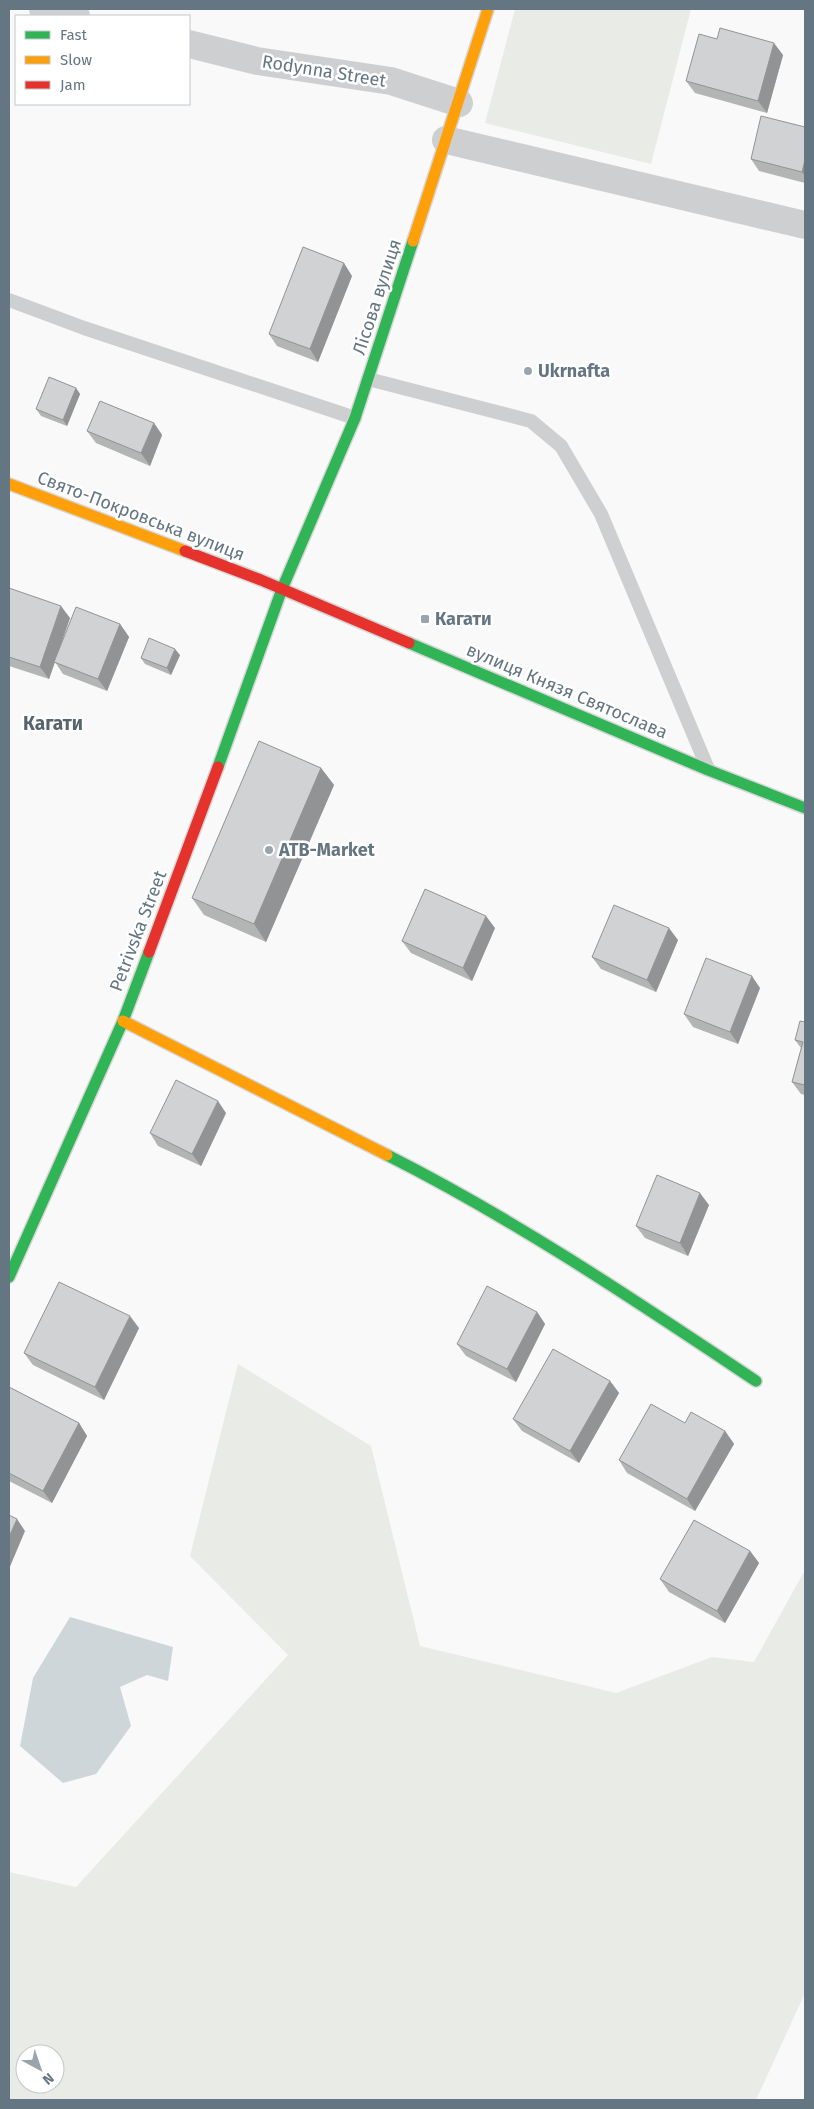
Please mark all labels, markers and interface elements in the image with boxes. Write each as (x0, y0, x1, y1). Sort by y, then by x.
legend (15, 15, 190, 105)
text: Fast (60, 26, 87, 44)
street label: Rodynna Street (260, 50, 388, 92)
text: Slow (60, 51, 92, 69)
text: Jam (60, 76, 86, 94)
street label: Лісова вулиця (348, 236, 406, 358)
place label: Ukrnafta (538, 360, 610, 382)
marker: Ukrnafta (522, 365, 534, 377)
street label: Свято-Покровська вулиця (34, 466, 248, 566)
place label: Кагати (435, 608, 492, 630)
marker: Кагати (419, 613, 431, 625)
street label: вулиця Князя Святослава (463, 639, 671, 743)
district label: Кагати (23, 712, 83, 735)
place label: ATB-Market (278, 839, 376, 861)
marker: ATB-Market (263, 844, 275, 856)
street label: Petrivska Street (105, 867, 171, 995)
north arrow (15, 2044, 65, 2094)
text: N (39, 2069, 57, 2088)

